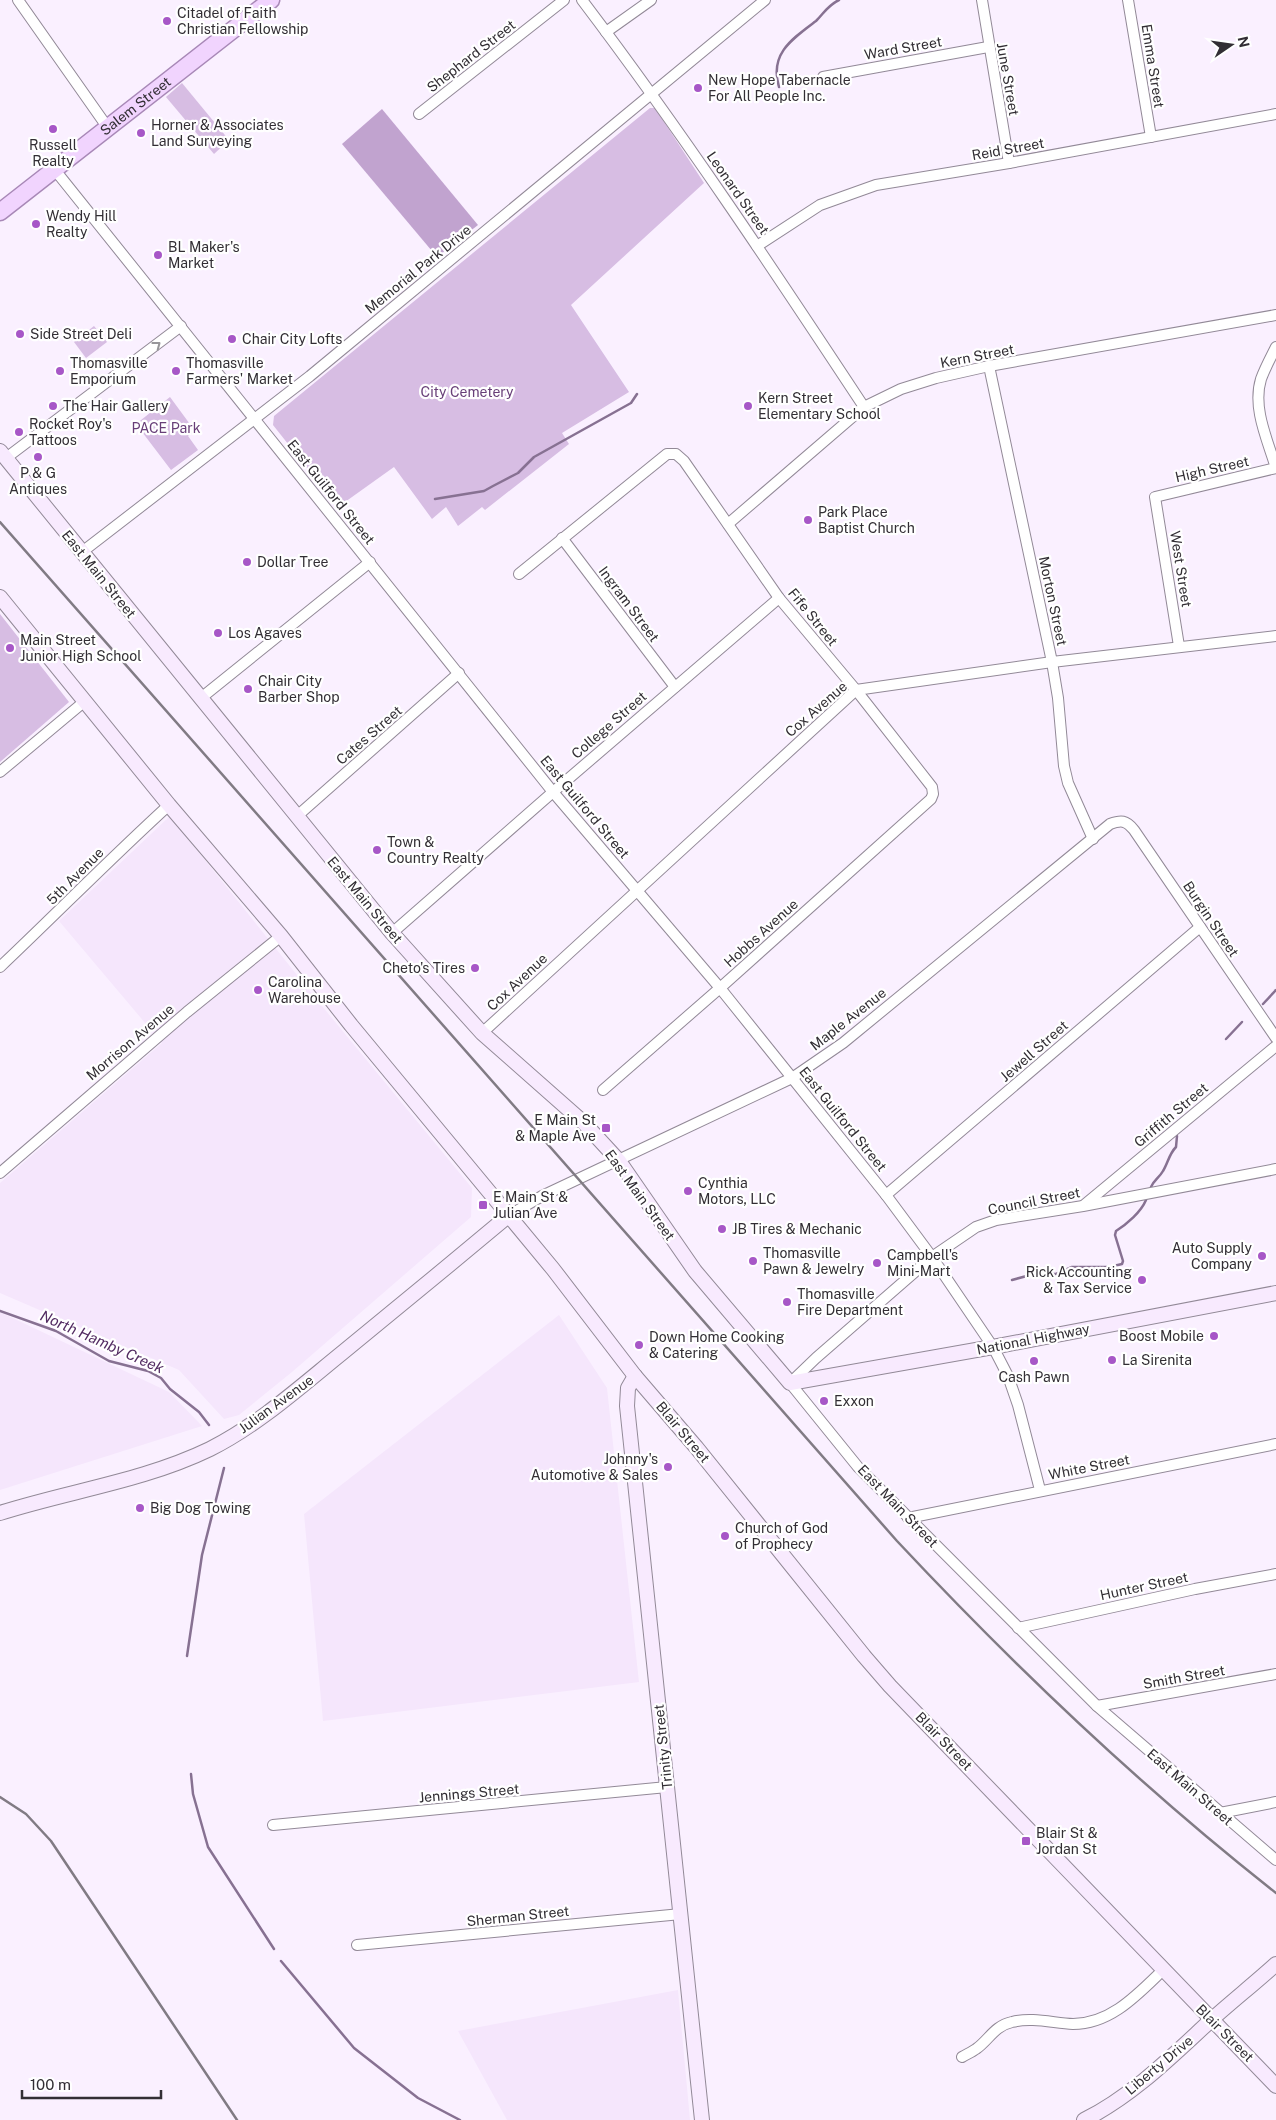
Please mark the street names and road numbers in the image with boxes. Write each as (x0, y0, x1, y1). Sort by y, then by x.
street label: Shephard Street (424, 17, 518, 95)
street label: Emma Street (1138, 23, 1168, 109)
street label: Ward Street (863, 33, 943, 63)
street label: June Street (994, 41, 1022, 117)
street label: Salem Street (97, 73, 174, 139)
street label: Reid Street (971, 135, 1045, 163)
street label: Leonard Street (703, 148, 773, 238)
street label: Memorial Park Drive (362, 221, 474, 317)
street label: Kern Street (939, 341, 1015, 371)
street label: East Guilford Street (284, 437, 378, 547)
street label: High Street (1174, 453, 1250, 485)
street label: East Main Street (59, 527, 139, 621)
street label: West Street (1167, 530, 1195, 608)
street label: Morton Street (1036, 555, 1070, 647)
street label: Ingram Street (595, 563, 663, 645)
street label: Fife Street (785, 585, 841, 649)
street label: Cox Avenue (782, 678, 850, 740)
street label: College Street (568, 688, 650, 762)
street label: Cates Street (333, 702, 405, 768)
street label: East Guilford Street (537, 752, 633, 862)
street label: 5th Avenue (43, 844, 107, 908)
street label: East Main Street (324, 853, 406, 947)
street label: Burgin Street (1180, 878, 1242, 960)
street label: Hobbs Avenue (721, 896, 801, 970)
street label: Cox Avenue (484, 950, 550, 1014)
street label: Maple Avenue (807, 984, 889, 1054)
street label: Morrison Avenue (83, 1001, 177, 1083)
street label: Jewell Street (997, 1017, 1071, 1085)
street label: East Guilford Street (796, 1064, 890, 1174)
street label: Griffith Street (1131, 1080, 1211, 1150)
street label: East Main Street (602, 1147, 678, 1243)
street label: Council Street (987, 1184, 1081, 1218)
street label: National Highway (975, 1320, 1091, 1358)
street label: Julian Avenue (235, 1371, 317, 1437)
street label: Blair Street (653, 1398, 713, 1466)
street label: White Street (1047, 1451, 1131, 1483)
street label: East Main Street (855, 1462, 941, 1550)
street label: Hunter Street (1098, 1569, 1190, 1603)
street label: Smith Street (1142, 1662, 1226, 1692)
street label: Trinity Street (651, 1704, 675, 1790)
street label: Blair Street (912, 1709, 976, 1773)
street label: East Main Street (1144, 1746, 1236, 1828)
street label: Jennings Street (418, 1781, 520, 1805)
street label: Sherman Street (466, 1903, 570, 1929)
street label: Blair Street (1193, 2001, 1257, 2065)
street label: Liberty Drive (1122, 2032, 1196, 2098)

